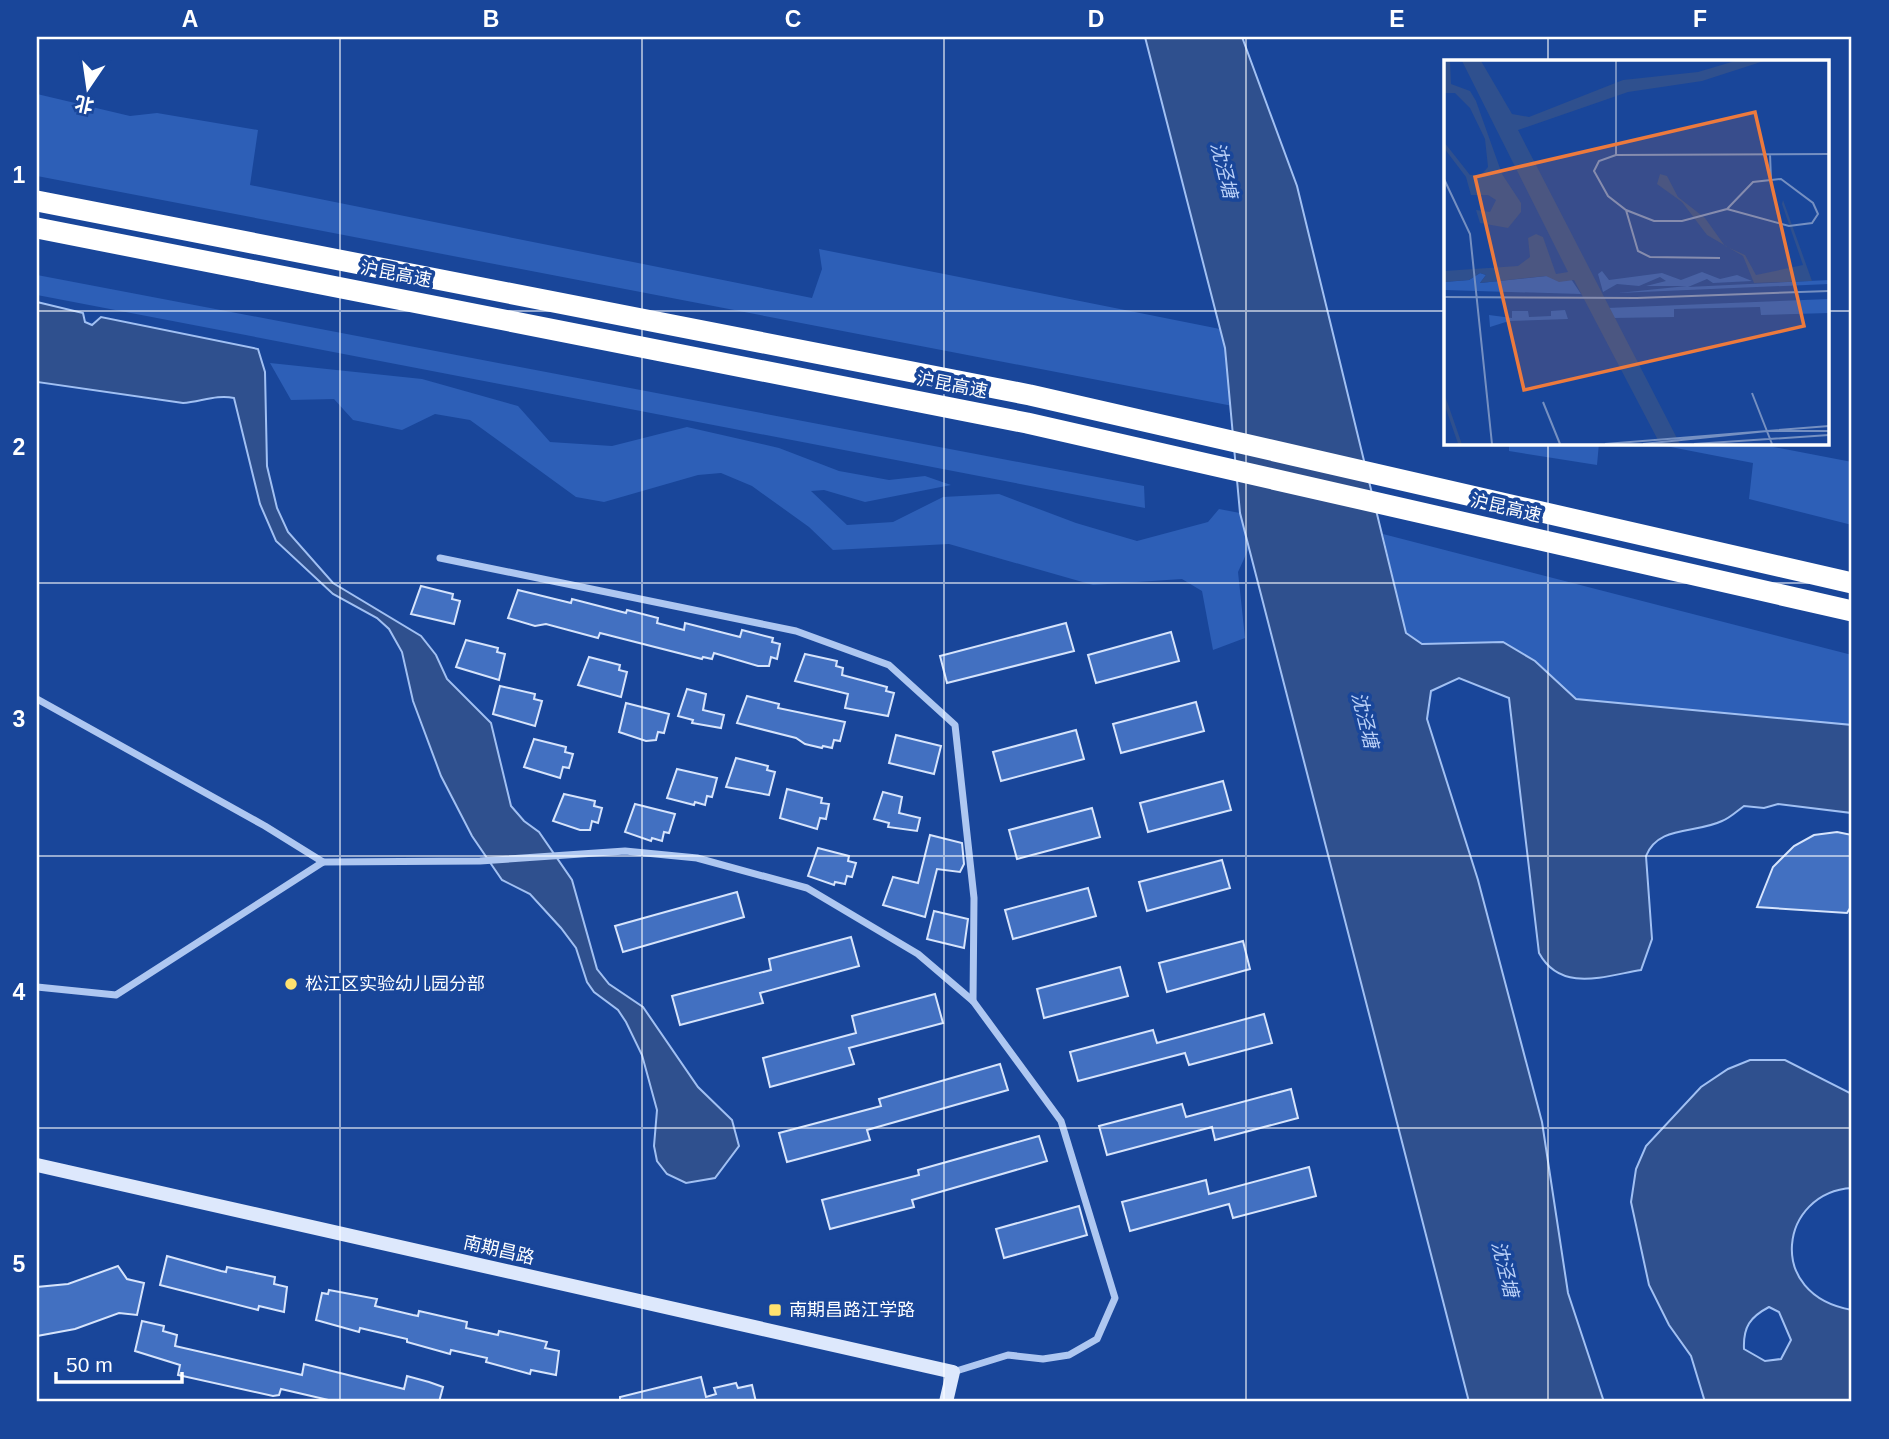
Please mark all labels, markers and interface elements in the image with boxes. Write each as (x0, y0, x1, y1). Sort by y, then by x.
text: A (182, 6, 198, 32)
text: B (483, 6, 499, 32)
text: C (785, 6, 801, 32)
text: D (1088, 6, 1104, 32)
text: E (1389, 6, 1405, 32)
text: F (1693, 6, 1707, 32)
north arrow (52, 52, 122, 122)
inset map (1444, 60, 1829, 444)
text: 北 (73, 92, 96, 116)
water label: 沈泾塘 (1207, 140, 1242, 203)
text: 1 (13, 162, 26, 188)
street label: 沪昆高速 (359, 257, 433, 291)
street label: 沪昆高速 (915, 368, 989, 402)
text: 2 (13, 434, 25, 460)
street label: 沪昆高速 (1469, 490, 1543, 526)
water label: 沈泾塘 (1348, 690, 1383, 753)
text: 3 (13, 706, 25, 732)
place label: 松江区实验幼儿园分部 (305, 974, 485, 994)
marker: 松江区实验幼儿园分部 (283, 976, 299, 992)
text: 4 (13, 979, 26, 1005)
street label: 南期昌路 (462, 1232, 536, 1268)
water label: 沈泾塘 (1488, 1239, 1523, 1302)
text: 5 (13, 1251, 26, 1277)
place label: 南期昌路江学路 (789, 1300, 915, 1320)
marker: 南期昌路江学路 (767, 1302, 783, 1318)
scale bar (56, 1341, 182, 1385)
text: 50 m (66, 1353, 113, 1376)

